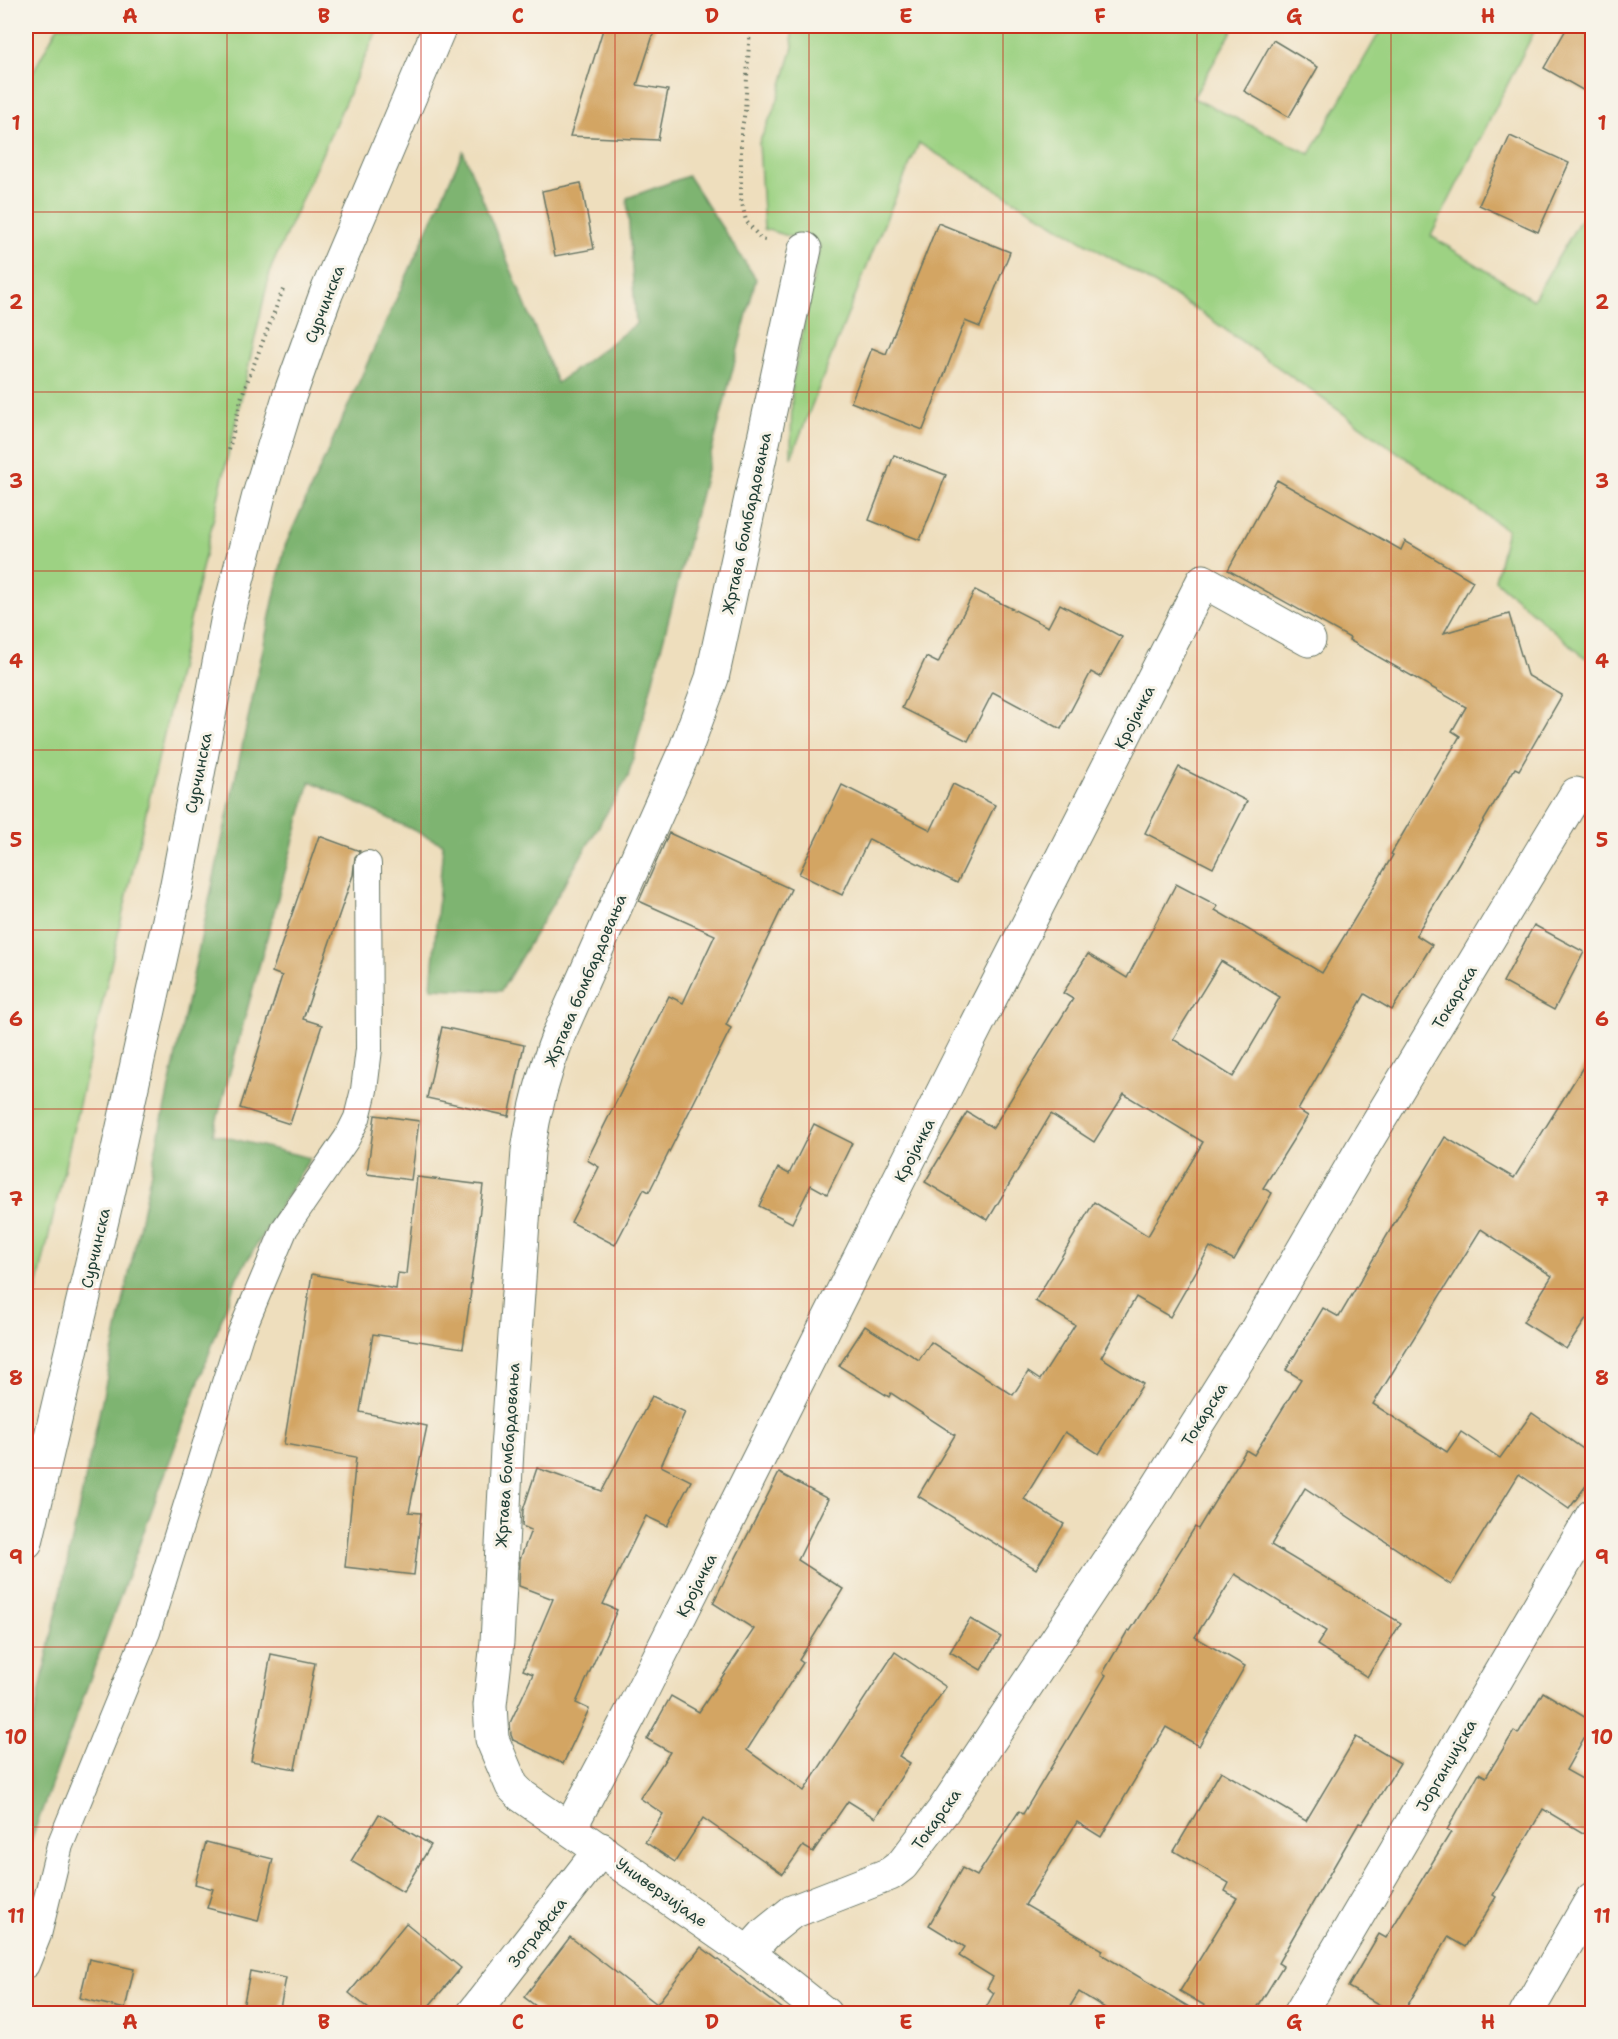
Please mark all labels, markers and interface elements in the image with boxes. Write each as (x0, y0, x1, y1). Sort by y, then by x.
text: A (122, 3, 138, 29)
text: B (318, 3, 330, 29)
text: C (512, 3, 524, 29)
text: D (705, 3, 719, 29)
text: E (899, 3, 913, 29)
text: F (1094, 3, 1106, 29)
text: G (1286, 3, 1302, 29)
text: H (1481, 3, 1495, 29)
text: 1 (11, 110, 21, 136)
text: 1 (1597, 110, 1607, 136)
street label: Сурчинска (300, 262, 349, 346)
text: 2 (9, 289, 23, 315)
text: 2 (1595, 289, 1609, 315)
street label: Жртава бомбардовања (717, 430, 776, 616)
text: 3 (9, 468, 23, 494)
text: 3 (1595, 468, 1609, 494)
text: 4 (9, 648, 23, 674)
text: 4 (1595, 648, 1609, 674)
street label: Кројачка (1109, 682, 1159, 753)
street label: Сурчинска (180, 731, 217, 815)
text: 5 (10, 827, 22, 853)
text: 5 (1596, 827, 1608, 853)
street label: Жртава бомбардовања (540, 891, 631, 1069)
street label: Токарска (1427, 961, 1482, 1033)
text: 6 (9, 1006, 23, 1032)
text: 6 (1595, 1006, 1609, 1032)
street label: Кројачка (889, 1115, 939, 1186)
text: 7 (9, 1186, 23, 1212)
text: 7 (1595, 1186, 1609, 1212)
street label: Сурчинска (76, 1206, 115, 1290)
street label: Жртава бомбардовања (491, 1362, 524, 1548)
text: 8 (9, 1365, 23, 1391)
text: 8 (1595, 1365, 1609, 1391)
street label: Токарска (1177, 1379, 1232, 1450)
text: 9 (9, 1544, 23, 1570)
text: 9 (1595, 1544, 1609, 1570)
street label: Кројачка (671, 1550, 721, 1621)
street label: Јорганџијска (1412, 1715, 1481, 1815)
text: 10 (5, 1724, 27, 1750)
text: 10 (1591, 1724, 1613, 1750)
street label: Токарска (907, 1784, 966, 1854)
street label: Универзијаде (612, 1853, 712, 1932)
street label: Зографска (503, 1893, 571, 1972)
text: 11 (7, 1903, 25, 1929)
text: 11 (1593, 1903, 1611, 1929)
text: A (122, 2009, 138, 2035)
text: B (318, 2009, 330, 2035)
text: C (512, 2009, 524, 2035)
text: D (705, 2009, 719, 2035)
text: E (899, 2009, 913, 2035)
text: F (1094, 2009, 1106, 2035)
text: G (1286, 2009, 1302, 2035)
text: H (1481, 2009, 1495, 2035)

